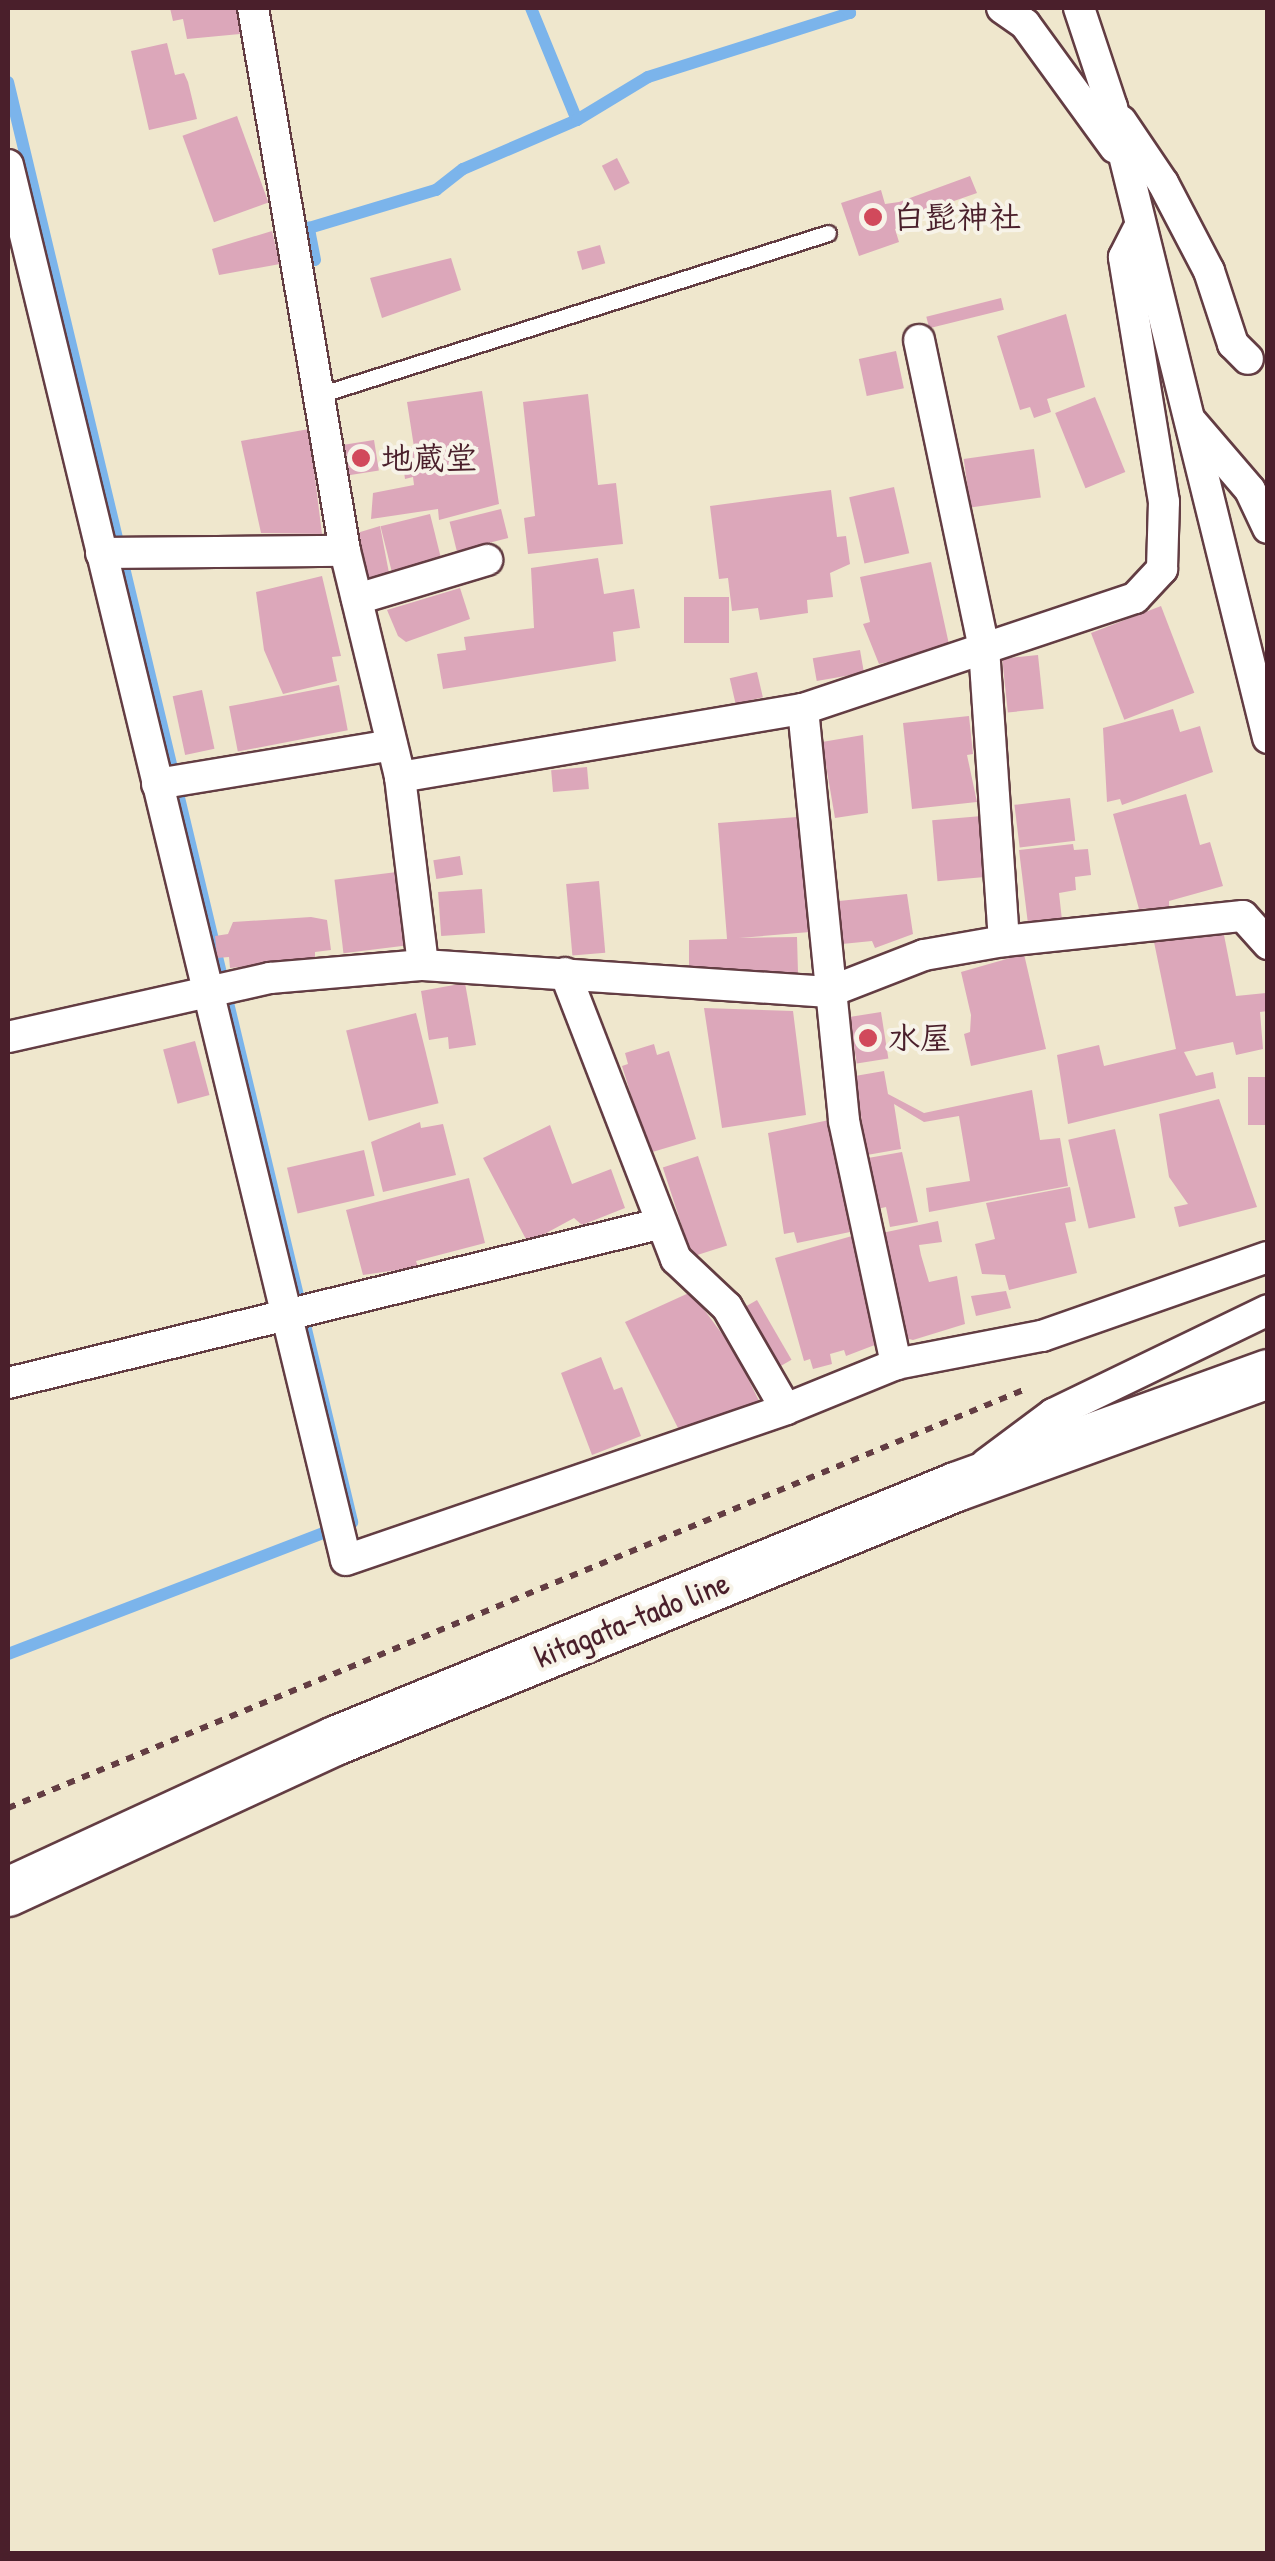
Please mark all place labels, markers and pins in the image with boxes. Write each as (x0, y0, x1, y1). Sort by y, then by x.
place label: 白髭神社 (893, 198, 1021, 236)
marker: 白髭神社 (862, 206, 884, 228)
place label: 地蔵堂 (381, 439, 477, 477)
marker: 地蔵堂 (350, 447, 372, 469)
place label: 水屋 (888, 1019, 952, 1057)
marker: 水屋 (857, 1027, 879, 1049)

